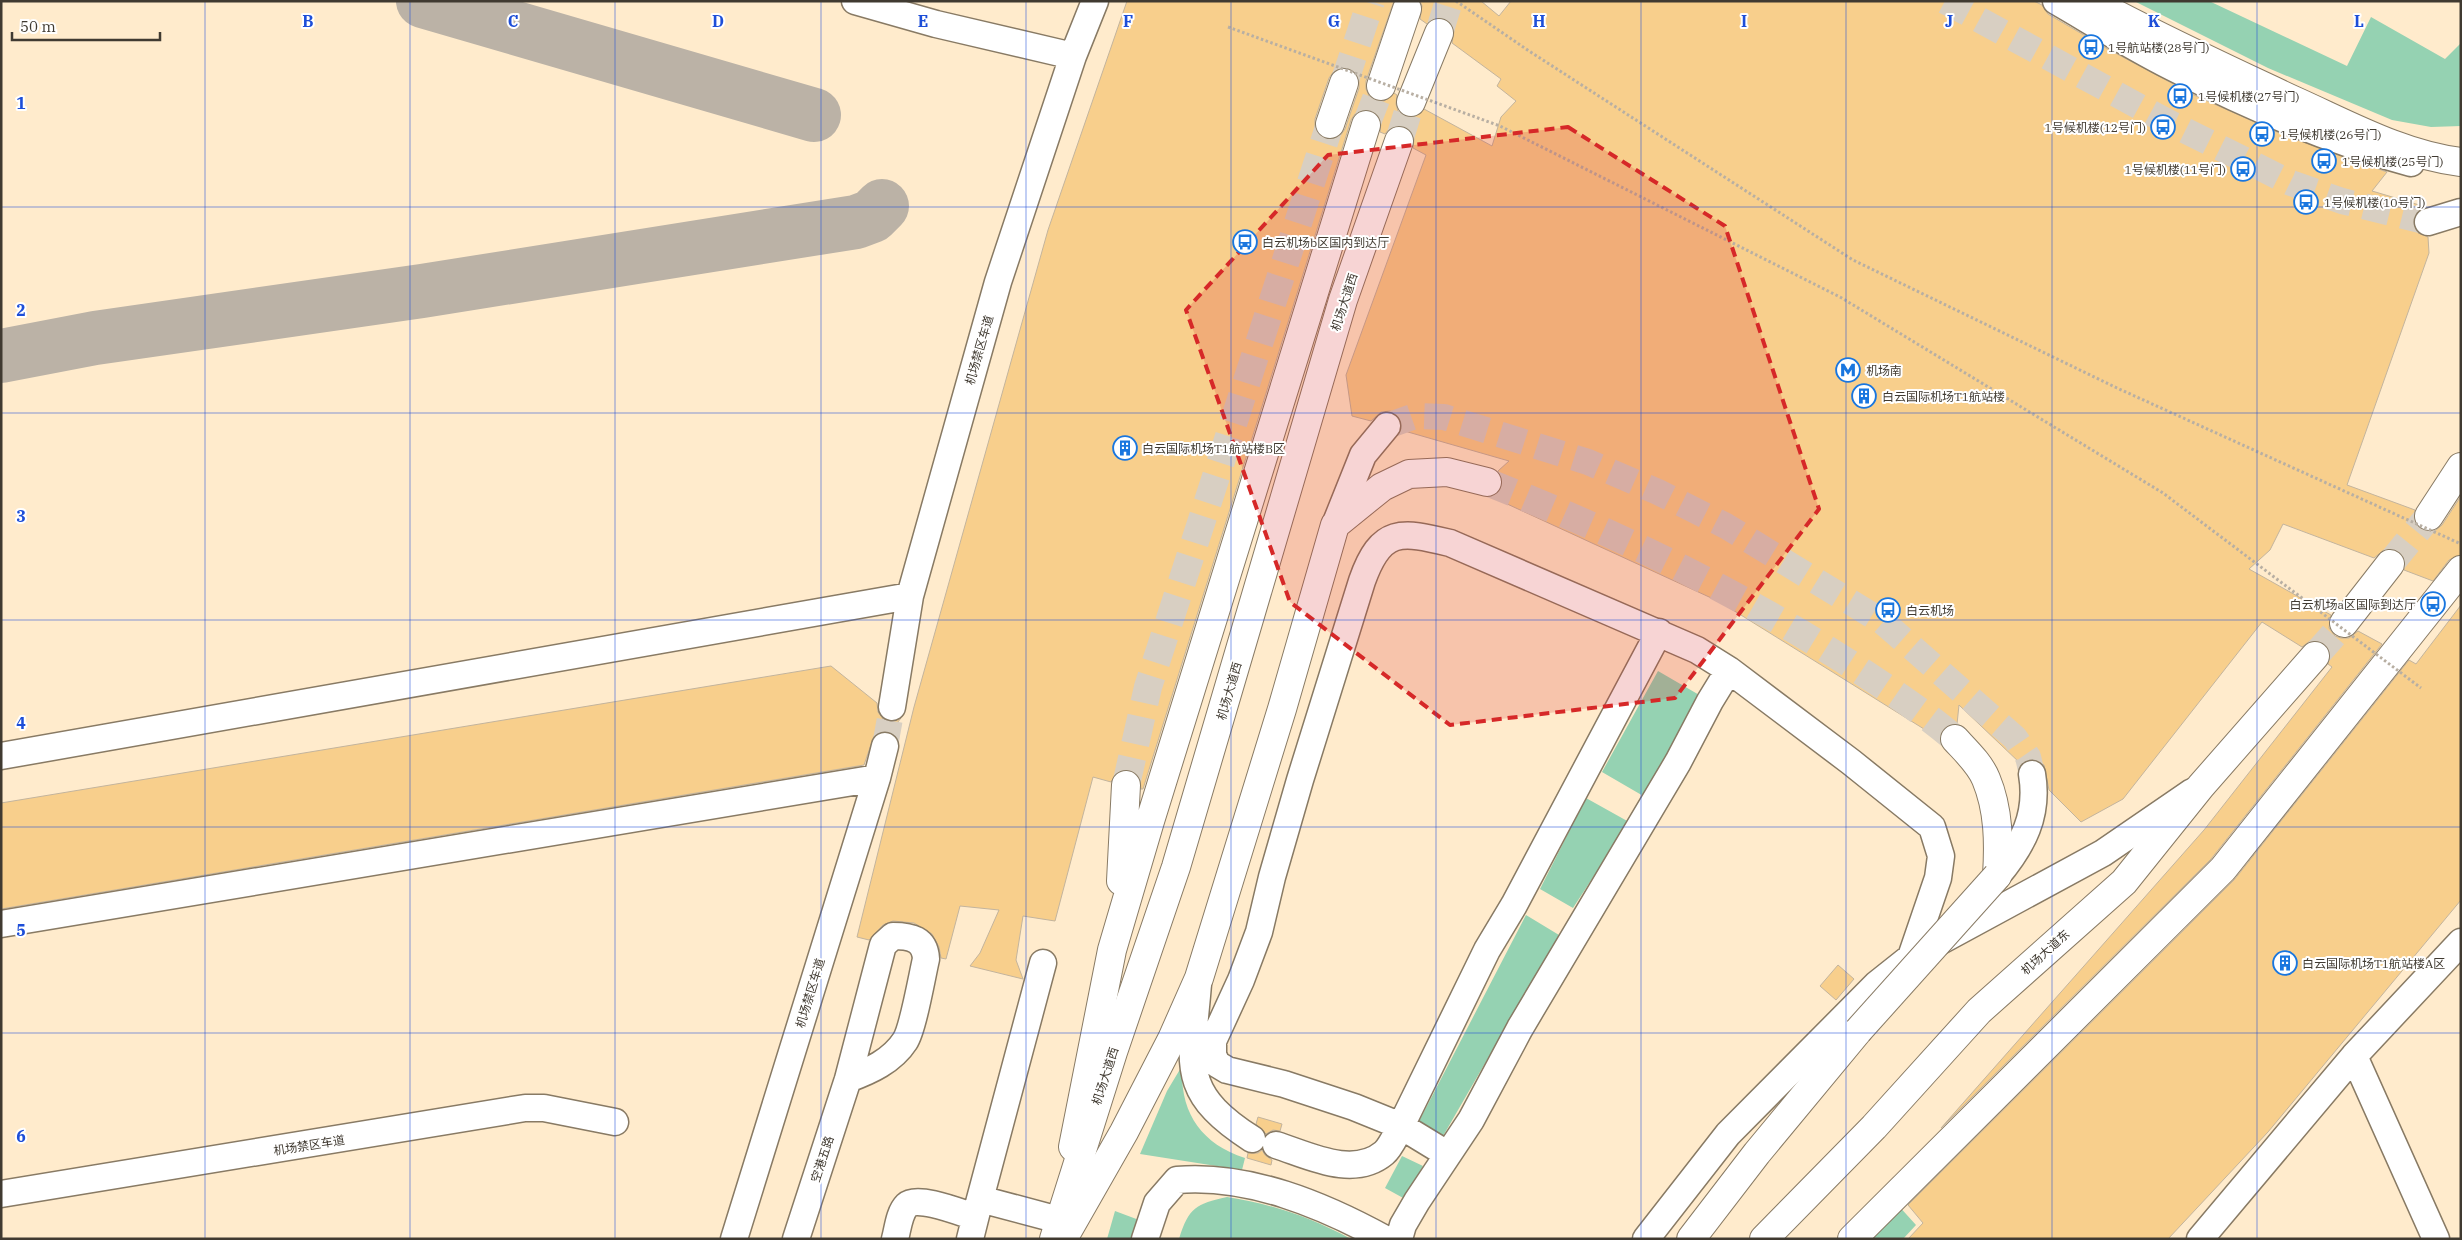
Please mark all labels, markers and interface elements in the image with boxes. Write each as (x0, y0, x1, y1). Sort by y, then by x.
scale bar (12, 10, 160, 42)
text: B (302, 11, 314, 31)
text: C (508, 11, 518, 31)
text: D (712, 11, 724, 31)
text: E (918, 11, 928, 31)
text: F (1123, 11, 1133, 31)
text: G (1328, 11, 1340, 31)
text: H (1533, 11, 1546, 31)
text: I (1741, 11, 1747, 31)
text: J (1945, 11, 1953, 31)
text: K (2148, 11, 2161, 31)
text: L (2354, 11, 2364, 31)
text: 50 m (20, 17, 56, 36)
bus stop icon: 1号航站楼(28号门) (2078, 34, 2104, 60)
place label: 1号航站楼(28号门) (2108, 40, 2210, 55)
bus stop icon: 1号候机楼(27号门) (2167, 83, 2193, 109)
place label: 1号候机楼(27号门) (2198, 89, 2300, 104)
text: 1 (16, 93, 26, 113)
bus stop icon: 1号候机楼(12号门) (2150, 114, 2176, 140)
place label: 1号候机楼(12号门) (2045, 120, 2146, 135)
bus stop icon: 1号候机楼(26号门) (2249, 121, 2275, 147)
place label: 1号候机楼(26号门) (2280, 127, 2382, 142)
bus stop icon: 1号候机楼(25号门) (2311, 148, 2337, 174)
place label: 1号候机楼(25号门) (2342, 154, 2444, 169)
bus stop icon: 1号候机楼(11号门) (2230, 156, 2256, 182)
place label: 1号候机楼(11号门) (2125, 162, 2226, 177)
bus stop icon: 1号候机楼(10号门) (2293, 189, 2319, 215)
place label: 1号候机楼(10号门) (2324, 195, 2426, 210)
bus stop icon: 白云机场b区国内到达厅 (1232, 229, 1258, 255)
place label: 白云机场b区国内到达厅 (1262, 235, 1389, 250)
street label: 机场大道西 (1328, 271, 1360, 333)
text: 2 (16, 300, 26, 320)
street label: 机场禁区车道 (962, 313, 996, 387)
metro station icon: 机场南 (1835, 357, 1861, 383)
place label: 机场南 (1866, 363, 1902, 378)
building icon: 白云国际机场T1航站楼 (1851, 383, 1877, 409)
place label: 白云国际机场T1航站楼 (1882, 389, 2005, 404)
building icon: 白云国际机场T1航站楼B区 (1112, 435, 1138, 461)
place label: 白云国际机场T1航站楼B区 (1142, 441, 1285, 456)
text: 3 (16, 506, 26, 526)
bus stop icon: 白云机场a区国际到达厅 (2420, 591, 2446, 617)
bus stop icon: 白云机场 (1875, 597, 1901, 623)
place label: 白云机场a区国际到达厅 (2289, 597, 2416, 612)
place label: 白云机场 (1906, 603, 1954, 618)
street label: 机场大道西 (1214, 660, 1244, 722)
text: 4 (16, 713, 26, 733)
text: 5 (16, 920, 26, 940)
street label: 机场大道东 (2018, 926, 2072, 978)
building icon: 白云国际机场T1航站楼A区 (2272, 950, 2298, 976)
street label: 机场禁区车道 (792, 956, 828, 1030)
place label: 白云国际机场T1航站楼A区 (2302, 956, 2445, 971)
street label: 机场大道西 (1089, 1045, 1121, 1107)
text: 6 (16, 1126, 26, 1146)
street label: 机场禁区车道 (272, 1132, 346, 1158)
street label: 空港五路 (807, 1134, 837, 1184)

